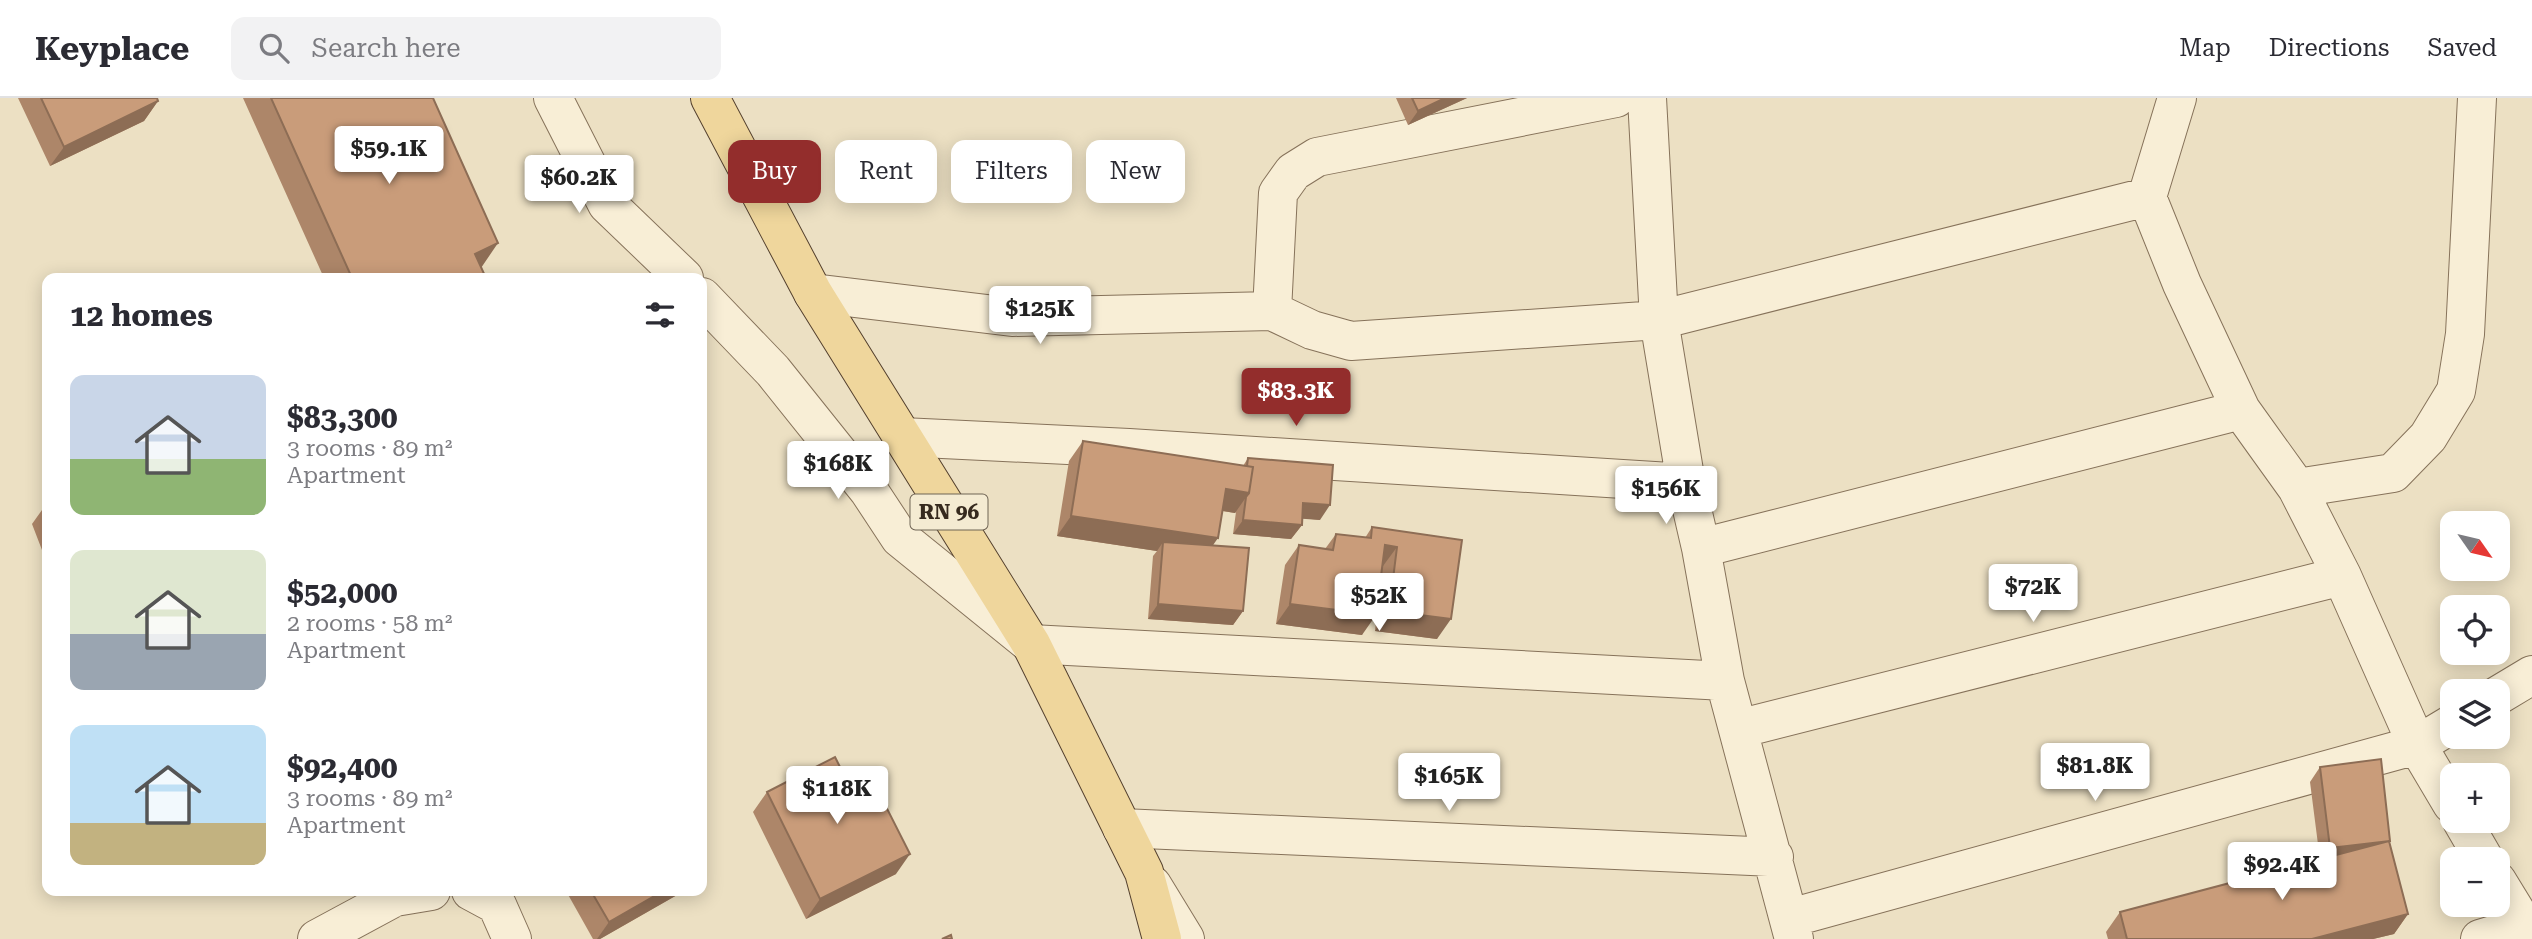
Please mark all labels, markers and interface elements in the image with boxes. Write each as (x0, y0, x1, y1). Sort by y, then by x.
search box (231, 17, 721, 80)
text: Keyplace (35, 29, 189, 68)
icon: search (255, 29, 293, 67)
text: Search here (311, 33, 460, 63)
text: Map (2179, 34, 2231, 62)
text: Directions (2269, 34, 2389, 62)
text: Saved (2427, 34, 2497, 62)
pin: $59.1K (332, 126, 446, 186)
text: $59.1K (351, 135, 427, 162)
chip: Buy (728, 140, 821, 203)
chip: Rent (835, 140, 937, 203)
chip: Filters (951, 140, 1072, 203)
chip: New (1086, 140, 1185, 203)
pin: $60.2K (522, 156, 636, 215)
text: $60.2K (541, 164, 617, 191)
pin: $125K (991, 286, 1089, 346)
text: $125K (1005, 295, 1075, 322)
icon: filters (641, 296, 679, 334)
text: 12 homes (70, 298, 213, 333)
pin: $83.3K (1239, 368, 1353, 428)
text: $83.3K (1258, 377, 1334, 404)
text: $83,300 (287, 400, 398, 435)
icon: home (126, 403, 210, 487)
text: 3 rooms · 89 m² (287, 435, 453, 462)
pin: $168K (789, 442, 887, 501)
text: $168K (803, 450, 873, 477)
text: Apartment (287, 462, 406, 489)
pin: $156K (1617, 466, 1715, 526)
text: $156K (1631, 475, 1701, 502)
road number: RN 96 (911, 494, 988, 530)
north arrow (2440, 511, 2510, 581)
map controls (2440, 511, 2510, 917)
pin: $72K (1992, 564, 2074, 624)
text: $72K (2005, 573, 2061, 600)
pin: $52K (1338, 574, 1420, 633)
text: $52,000 (287, 575, 398, 610)
icon: home (126, 578, 210, 662)
text: $52K (1351, 582, 1407, 609)
button: locate (2440, 595, 2510, 665)
text: 2 rooms · 58 m² (287, 610, 453, 637)
text: Apartment (287, 637, 406, 664)
button: layers (2440, 679, 2510, 749)
pin: $81.8K (2038, 744, 2152, 803)
text: $92,400 (287, 750, 398, 785)
text: $81.8K (2057, 752, 2133, 779)
icon: home (126, 753, 210, 837)
pin: $165K (1400, 754, 1498, 813)
text: $165K (1414, 762, 1484, 789)
button: + (2440, 763, 2510, 833)
pin: $118K (788, 766, 886, 826)
text: $118K (802, 775, 872, 802)
text: 3 rooms · 89 m² (287, 785, 453, 812)
text: Apartment (287, 812, 406, 839)
pin: $92.4K (2225, 842, 2339, 902)
button: − (2440, 847, 2510, 917)
text: $92.4K (2244, 851, 2320, 878)

